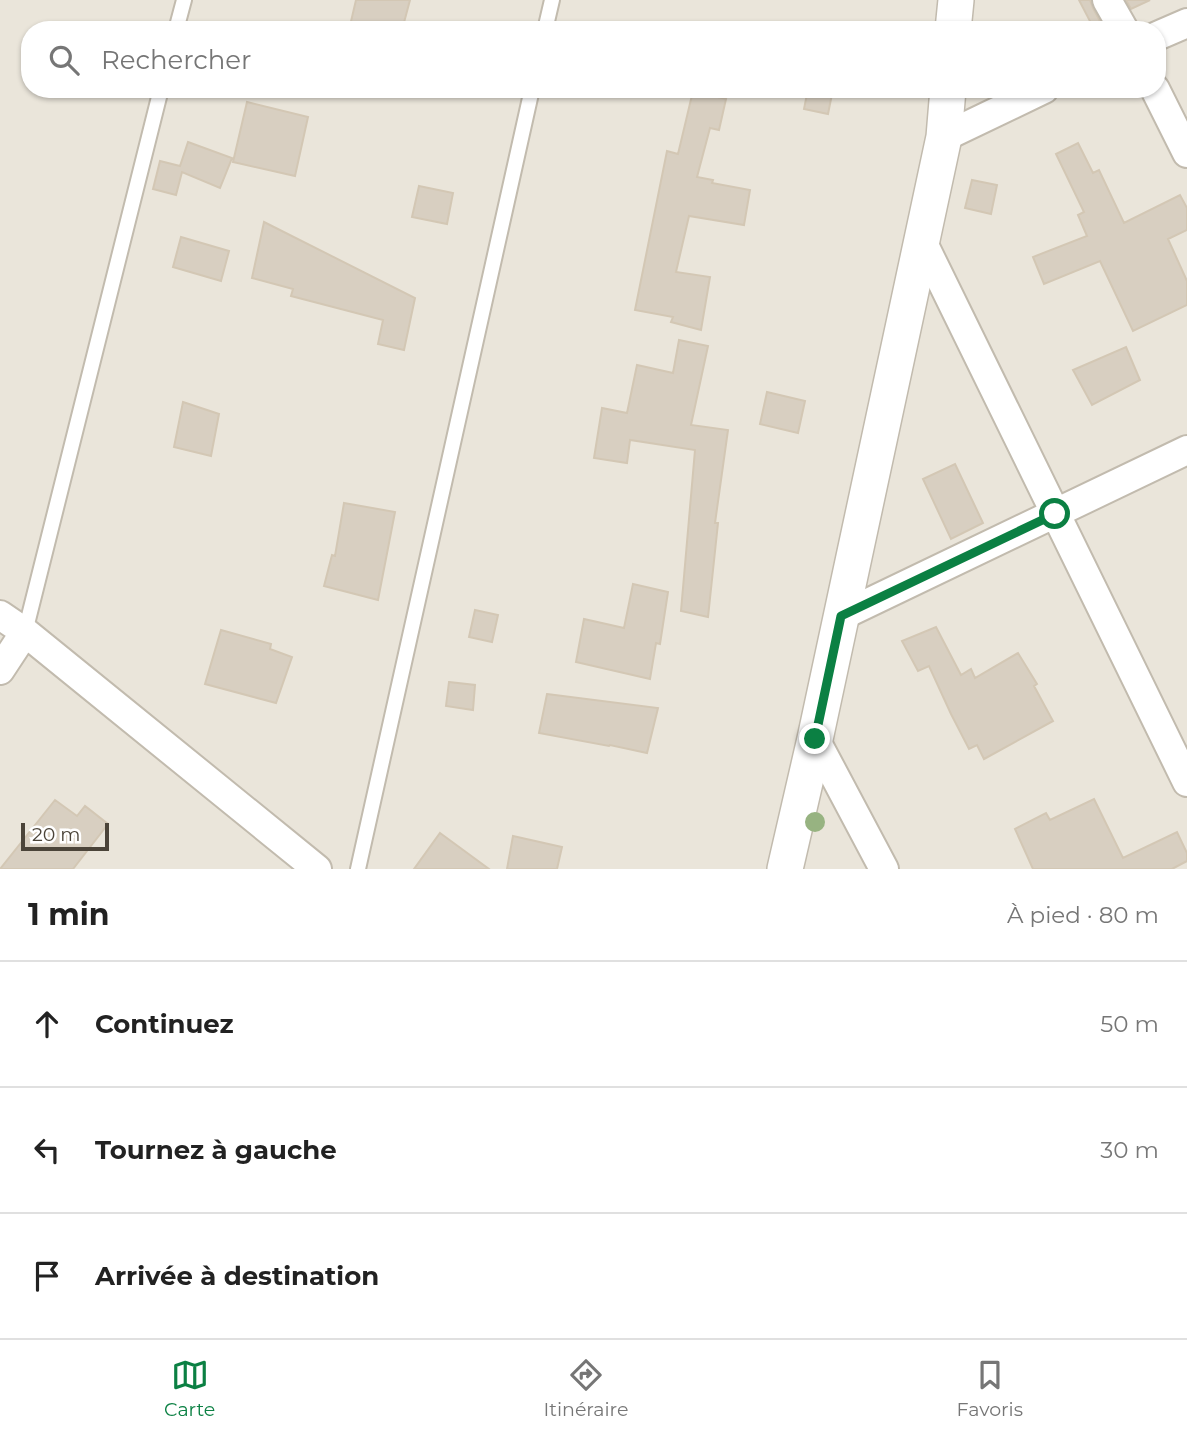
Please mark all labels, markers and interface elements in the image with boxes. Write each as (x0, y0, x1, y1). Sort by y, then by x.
search box (21, 21, 1166, 98)
icon: search (45, 41, 83, 79)
text: Rechercher (101, 44, 251, 76)
route start (1039, 498, 1070, 529)
route end (799, 723, 830, 754)
scale bar (21, 820, 108, 852)
text: 20 m (32, 823, 80, 846)
text: 1 min (28, 896, 109, 933)
text: À pied · 80 m (1007, 901, 1159, 929)
icon: ahead (28, 1005, 66, 1043)
text: Continuez (95, 1008, 234, 1040)
text: 50 m (1100, 1010, 1159, 1038)
icon: left (28, 1131, 66, 1169)
text: Tournez à gauche (95, 1134, 337, 1166)
text: 30 m (1100, 1136, 1159, 1164)
icon: arrive (28, 1257, 66, 1295)
text: Arrivée à destination (95, 1260, 379, 1292)
tab: Carte (164, 1356, 215, 1421)
tab: Itinéraire (543, 1356, 628, 1421)
tab: Favoris (957, 1356, 1023, 1421)

